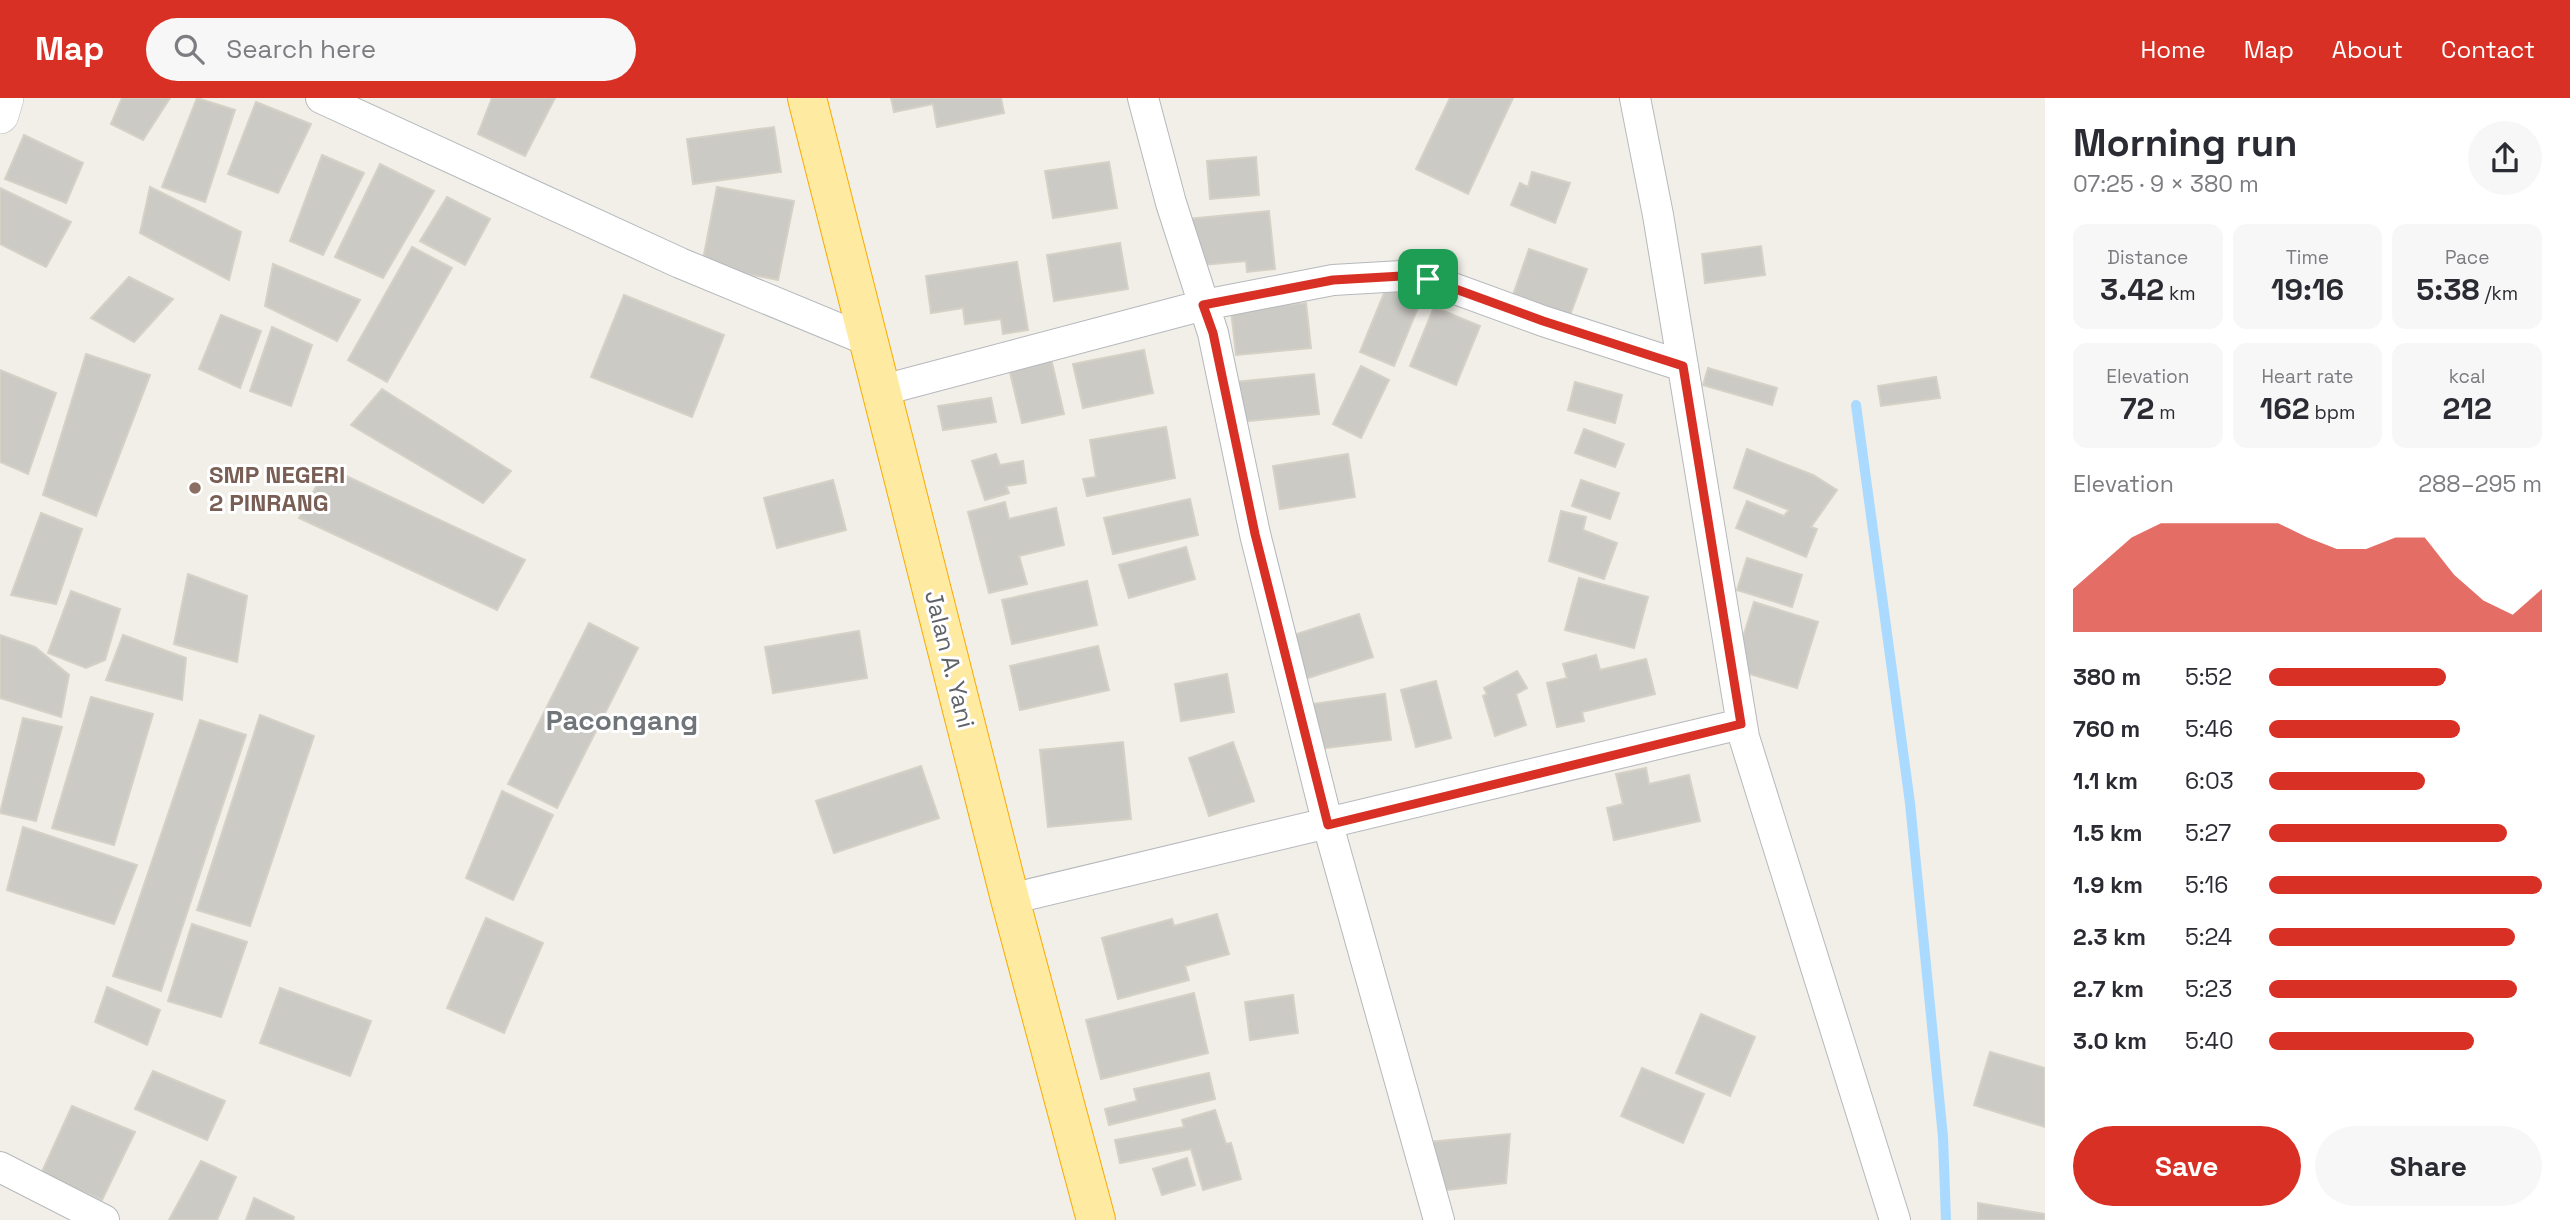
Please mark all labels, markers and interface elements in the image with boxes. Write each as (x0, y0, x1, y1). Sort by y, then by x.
search box (146, 18, 636, 81)
text: Map (35, 28, 104, 70)
icon: search (170, 30, 208, 68)
text: Search here (226, 32, 376, 66)
text: Home (2140, 34, 2206, 65)
text: Map (2244, 34, 2294, 65)
text: About (2332, 34, 2403, 65)
text: Contact (2441, 34, 2535, 65)
text: Morning run (2073, 119, 2298, 167)
button: share (2468, 121, 2542, 195)
text: 07:25 · 9 × 380 m (2073, 169, 2259, 199)
text: Distance (2107, 245, 2188, 270)
text: Time (2286, 245, 2329, 270)
text: Pace (2445, 245, 2489, 270)
pin (1398, 249, 1458, 309)
icon: arrive (1409, 260, 1447, 298)
text: 3.42 (2100, 270, 2164, 309)
text: 19:16 (2271, 270, 2344, 309)
text: 5:38 (2416, 270, 2480, 309)
text: km (2164, 281, 2196, 306)
text: /km (2480, 281, 2518, 306)
text: Elevation (2106, 364, 2189, 389)
text: Heart rate (2261, 364, 2354, 389)
text: kcal (2449, 364, 2486, 389)
text: 72 (2120, 389, 2154, 428)
text: 162 (2260, 389, 2310, 428)
text: 212 (2443, 389, 2492, 428)
text: m (2154, 400, 2176, 425)
text: bpm (2310, 400, 2355, 425)
place label: SMP NEGERI 2 PINRANG (209, 459, 345, 518)
text: Elevation (2073, 469, 2174, 499)
text: 288–295 m (2418, 469, 2542, 499)
marker: SMP NEGERI 2 PINRANG (187, 480, 203, 496)
street label: Jalan A. Yani (918, 587, 982, 731)
text: 380 m (2073, 662, 2141, 692)
text: 5:52 (2185, 662, 2232, 692)
district label: Pacongang (546, 702, 698, 738)
text: 760 m (2073, 714, 2140, 744)
text: 5:46 (2185, 714, 2233, 744)
text: 1.1 km (2073, 766, 2138, 796)
text: 6:03 (2185, 766, 2234, 796)
text: 1.5 km (2073, 818, 2143, 848)
text: 5:27 (2185, 818, 2231, 848)
text: 1.9 km (2073, 870, 2143, 900)
text: 5:16 (2185, 870, 2228, 900)
text: 2.3 km (2073, 922, 2146, 952)
text: 5:24 (2185, 922, 2232, 952)
text: 2.7 km (2073, 974, 2144, 1004)
text: 5:23 (2185, 974, 2232, 1004)
text: 3.0 km (2073, 1026, 2147, 1056)
text: 5:40 (2185, 1026, 2234, 1056)
button: Save (2073, 1126, 2301, 1206)
button: Share (2315, 1126, 2542, 1206)

